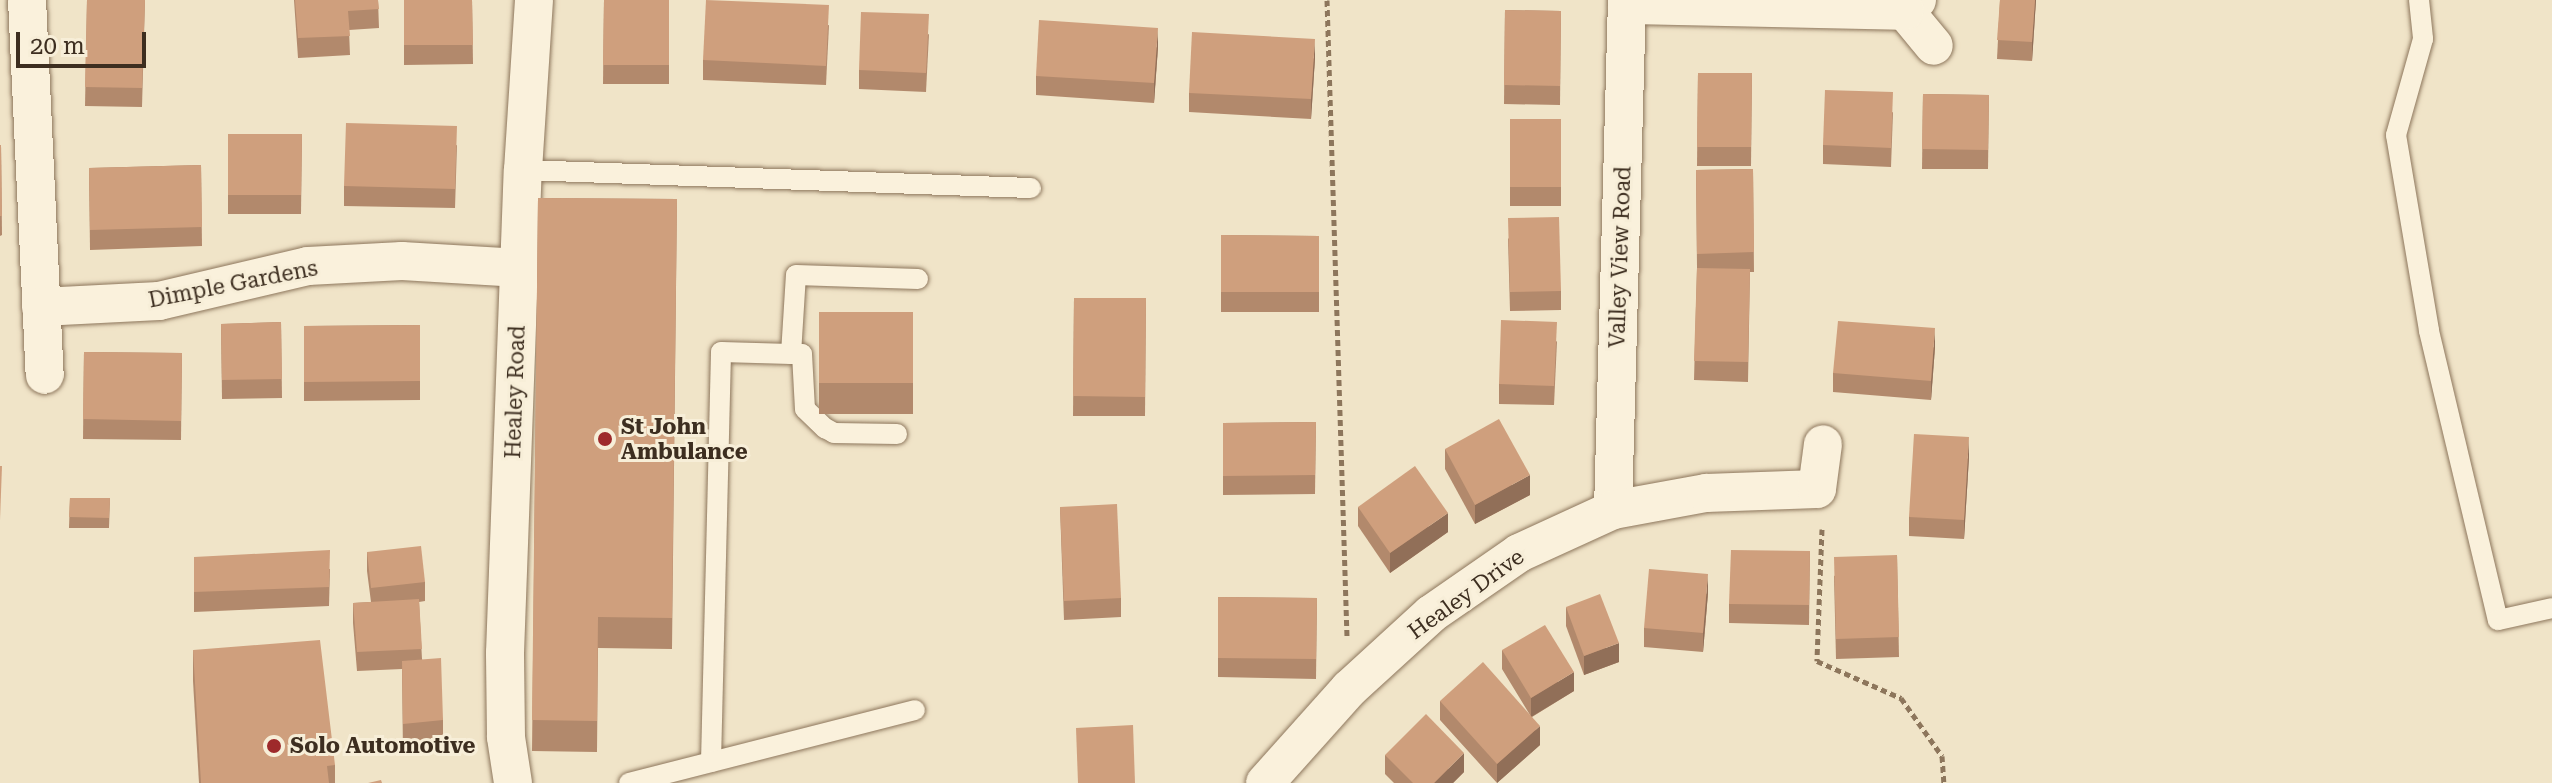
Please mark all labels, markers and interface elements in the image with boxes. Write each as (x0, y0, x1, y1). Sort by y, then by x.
scale bar (20, 16, 150, 66)
text: 20 m (30, 32, 85, 60)
street label: Valley View Road (1604, 166, 1636, 348)
street label: Dimple Gardens (146, 255, 320, 313)
street label: Healey Road (499, 325, 531, 459)
place label: St John Ambulance (621, 413, 748, 464)
marker: St John Ambulance (596, 430, 614, 448)
street label: Healey Drive (1403, 543, 1529, 645)
place label: Solo Automotive (290, 733, 475, 759)
marker: Solo Automotive (265, 737, 283, 755)

